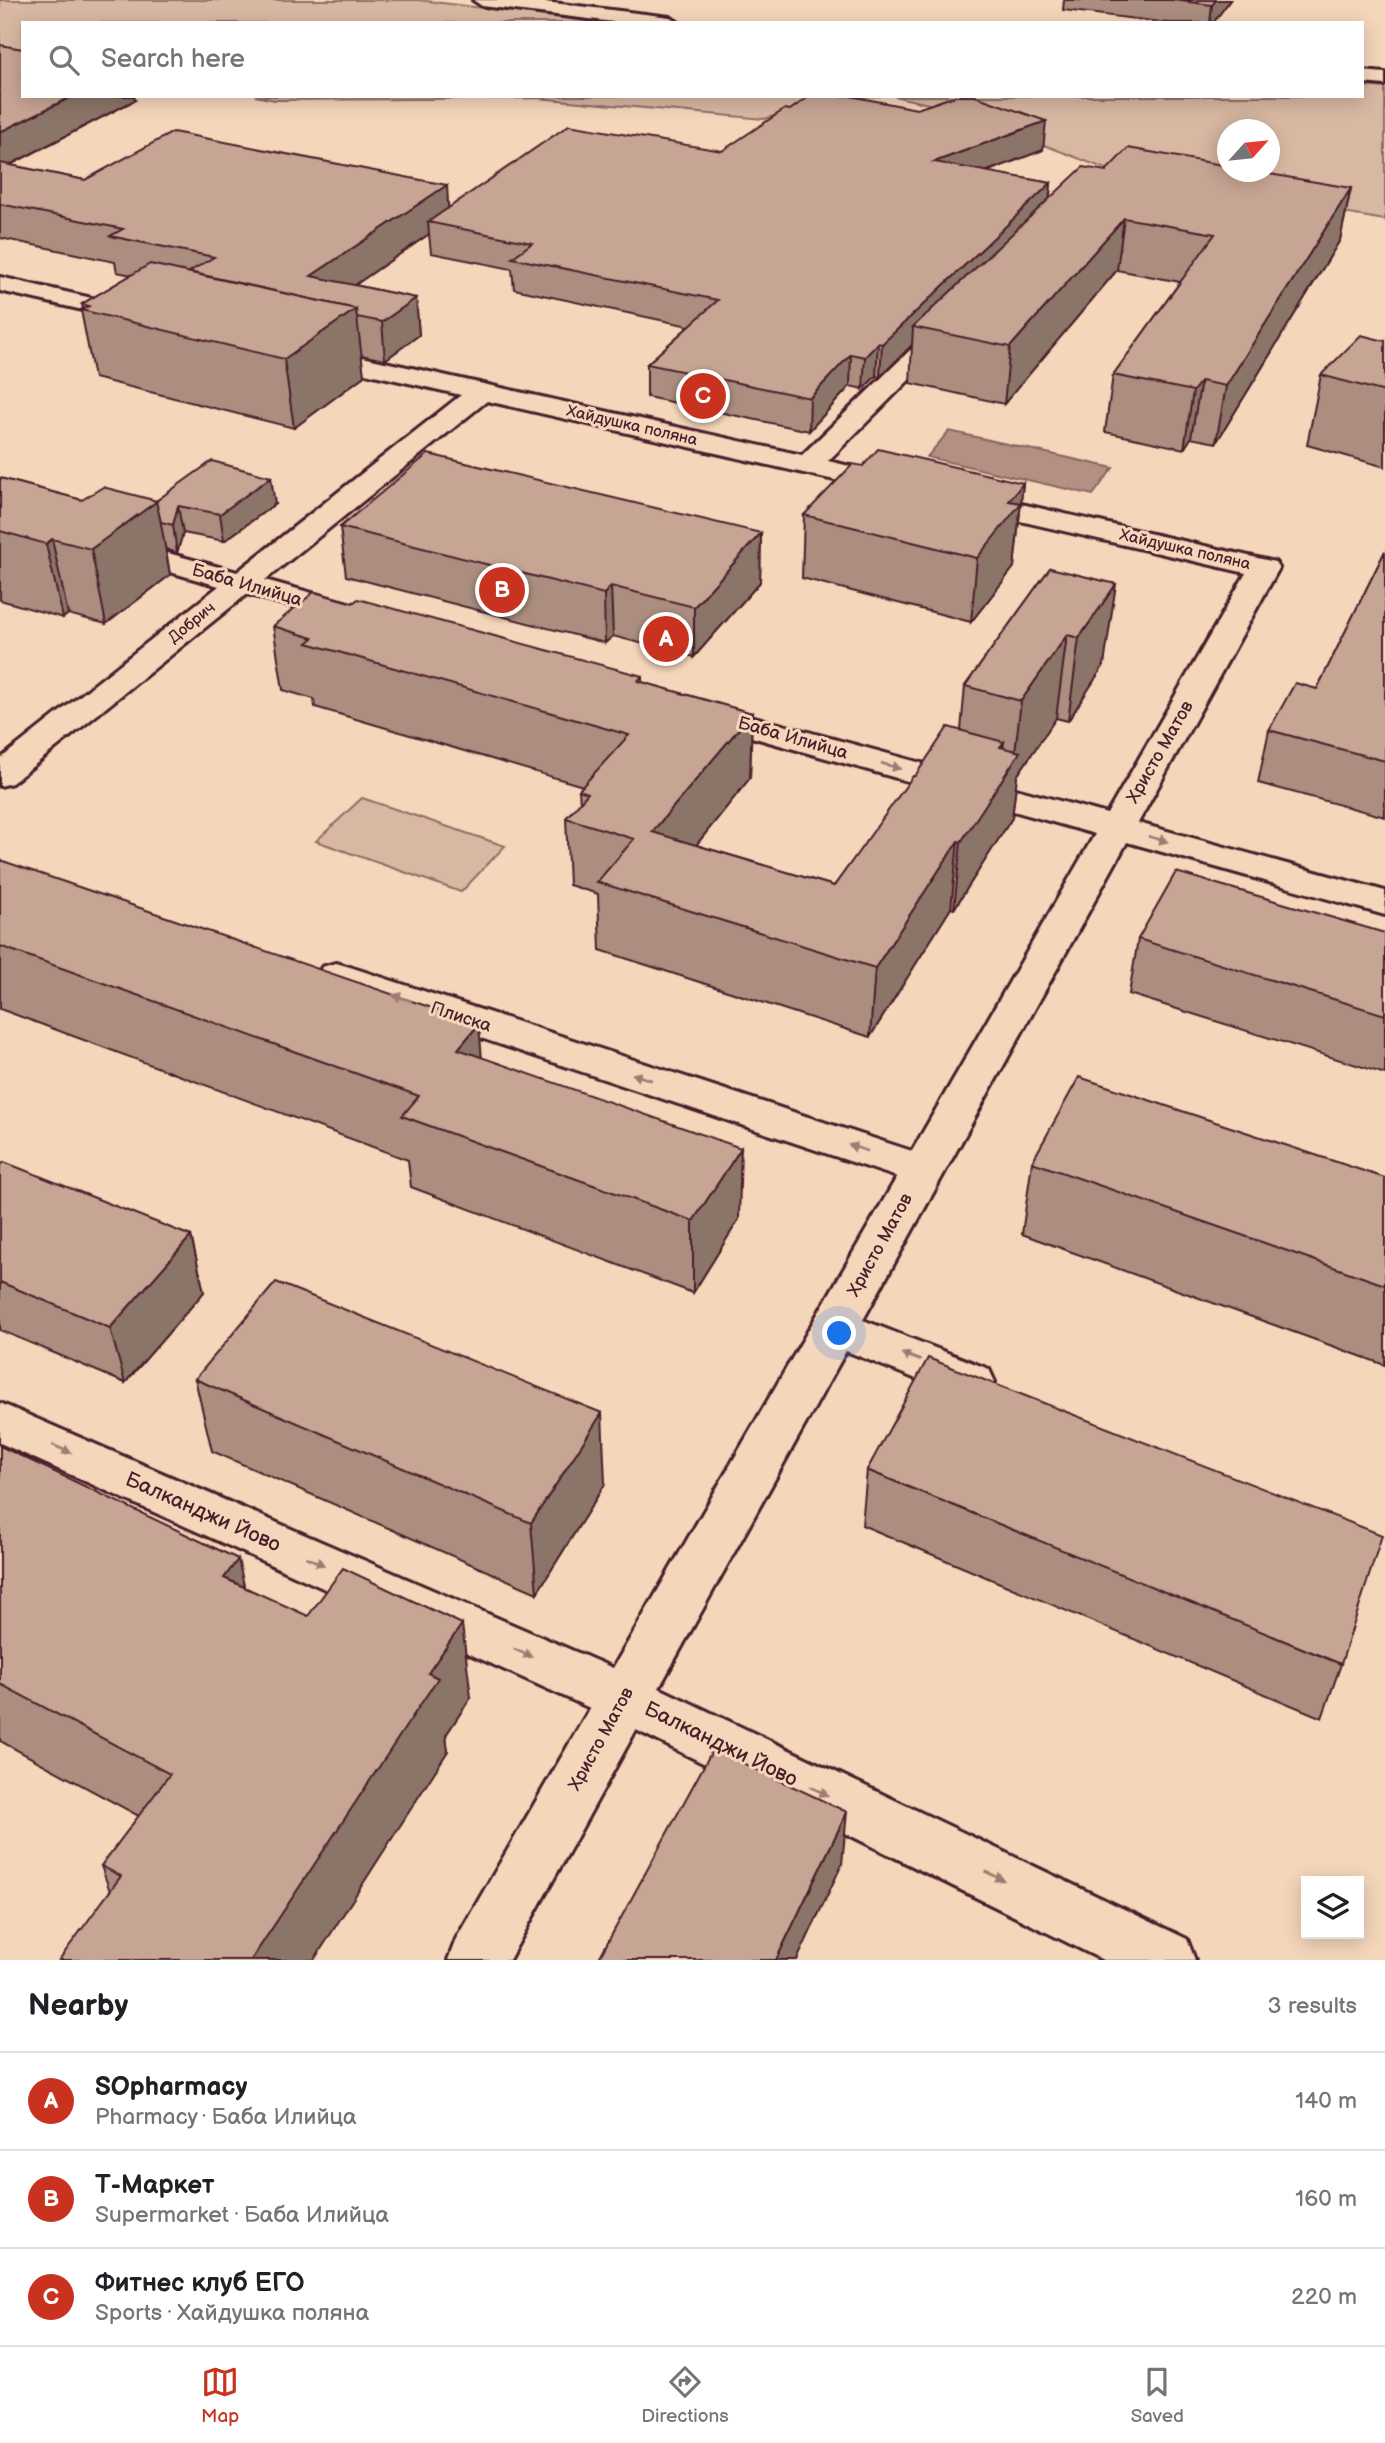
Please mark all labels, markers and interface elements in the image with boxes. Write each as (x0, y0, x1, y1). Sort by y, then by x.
search box (21, 21, 1364, 98)
icon: search (45, 41, 83, 79)
text: Search here (101, 44, 245, 75)
north arrow (1217, 119, 1280, 182)
pin: C (680, 370, 726, 422)
street label: Хайдушка поляна (565, 402, 700, 450)
street label: Хайдушка поляна (1118, 526, 1253, 574)
street label: Баба Илийца (190, 559, 305, 611)
pin: B (479, 564, 525, 616)
street label: Добрич (165, 598, 219, 648)
pin: A (643, 613, 689, 665)
street label: Христо Матов (1122, 697, 1198, 807)
street label: Баба Илийца (736, 712, 851, 764)
one-way arrow (881, 761, 902, 771)
one-way arrow (1147, 835, 1168, 845)
one-way arrow (392, 992, 413, 1003)
street label: Плиска (428, 997, 494, 1037)
one-way arrow (631, 1071, 652, 1082)
one-way arrow (847, 1142, 868, 1153)
street label: Христо Матов (843, 1189, 917, 1300)
your location (822, 1316, 856, 1350)
one-way arrow (900, 1352, 921, 1363)
one-way arrow (52, 1444, 73, 1455)
street label: Балканджи Йово (122, 1467, 284, 1557)
one-way arrow (305, 1555, 325, 1567)
one-way arrow (513, 1648, 534, 1659)
street label: Христо Матов (564, 1683, 638, 1794)
street label: Балканджи Йово (640, 1696, 802, 1792)
one-way arrow (809, 1785, 829, 1797)
one-way arrow (985, 1870, 1005, 1882)
map controls (1301, 1876, 1364, 1939)
button: layers (1301, 1876, 1364, 1939)
text: Nearby (28, 1988, 128, 2024)
text: 3 results (1268, 1992, 1357, 2020)
text: SOpharmacy (95, 2072, 247, 2103)
text: A (44, 2087, 58, 2115)
text: 140 m (1295, 2087, 1357, 2115)
text: Pharmacy · Баба Илийца (95, 2103, 357, 2131)
text: Т-Маркет (95, 2170, 214, 2201)
text: B (43, 2185, 59, 2213)
text: 160 m (1295, 2185, 1357, 2213)
text: Supermarket · Баба Илийца (95, 2201, 389, 2229)
text: Фитнес клуб ЕГО (95, 2268, 304, 2299)
text: C (43, 2283, 59, 2311)
text: 220 m (1291, 2283, 1357, 2311)
text: Sports · Хайдушка поляна (95, 2299, 369, 2327)
tab: Map (201, 2363, 239, 2428)
tab: Directions (641, 2363, 729, 2428)
tab: Saved (1131, 2363, 1184, 2428)

